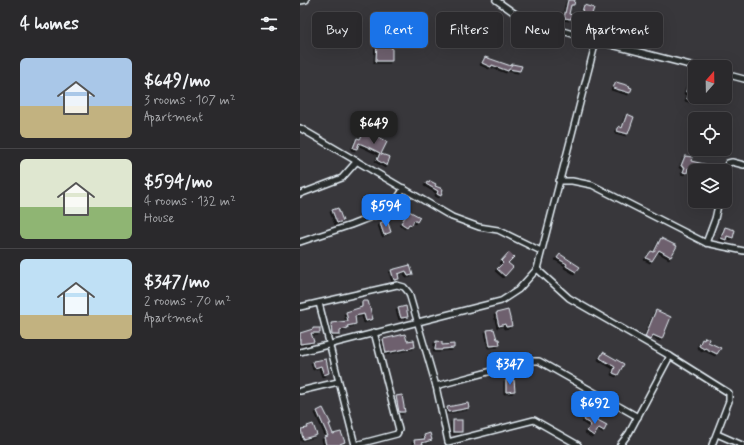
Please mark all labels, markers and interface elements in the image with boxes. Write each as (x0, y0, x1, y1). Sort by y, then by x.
chip: Buy (312, 12, 362, 48)
chip: Rent (370, 12, 428, 48)
chip: Filters (436, 12, 503, 48)
chip: New (511, 12, 564, 48)
chip: Apartment (572, 12, 663, 48)
text: 4 homes (20, 13, 79, 35)
icon: filters (258, 13, 280, 35)
north arrow (688, 60, 732, 104)
map controls (688, 60, 732, 208)
text: $649/mo (144, 70, 210, 92)
icon: home (52, 74, 100, 122)
text: 3 rooms · 107 m² (144, 92, 236, 109)
text: Apartment (144, 109, 203, 126)
pin: $649 (350, 111, 398, 145)
button: locate (688, 112, 732, 156)
text: $649 (359, 115, 389, 132)
button: layers (688, 164, 732, 208)
text: $594/mo (144, 171, 213, 193)
icon: home (52, 175, 100, 223)
text: 4 rooms · 132 m² (144, 193, 236, 210)
pin: $594 (362, 194, 410, 228)
text: $594 (371, 198, 401, 215)
text: House (144, 210, 175, 227)
text: $347/mo (144, 271, 210, 293)
icon: home (52, 275, 100, 323)
text: 2 rooms · 70 m² (144, 293, 231, 310)
text: Apartment (144, 310, 203, 327)
pin: $347 (486, 352, 534, 386)
text: $347 (496, 356, 524, 373)
pin: $692 (571, 391, 619, 425)
text: $692 (580, 395, 610, 412)

